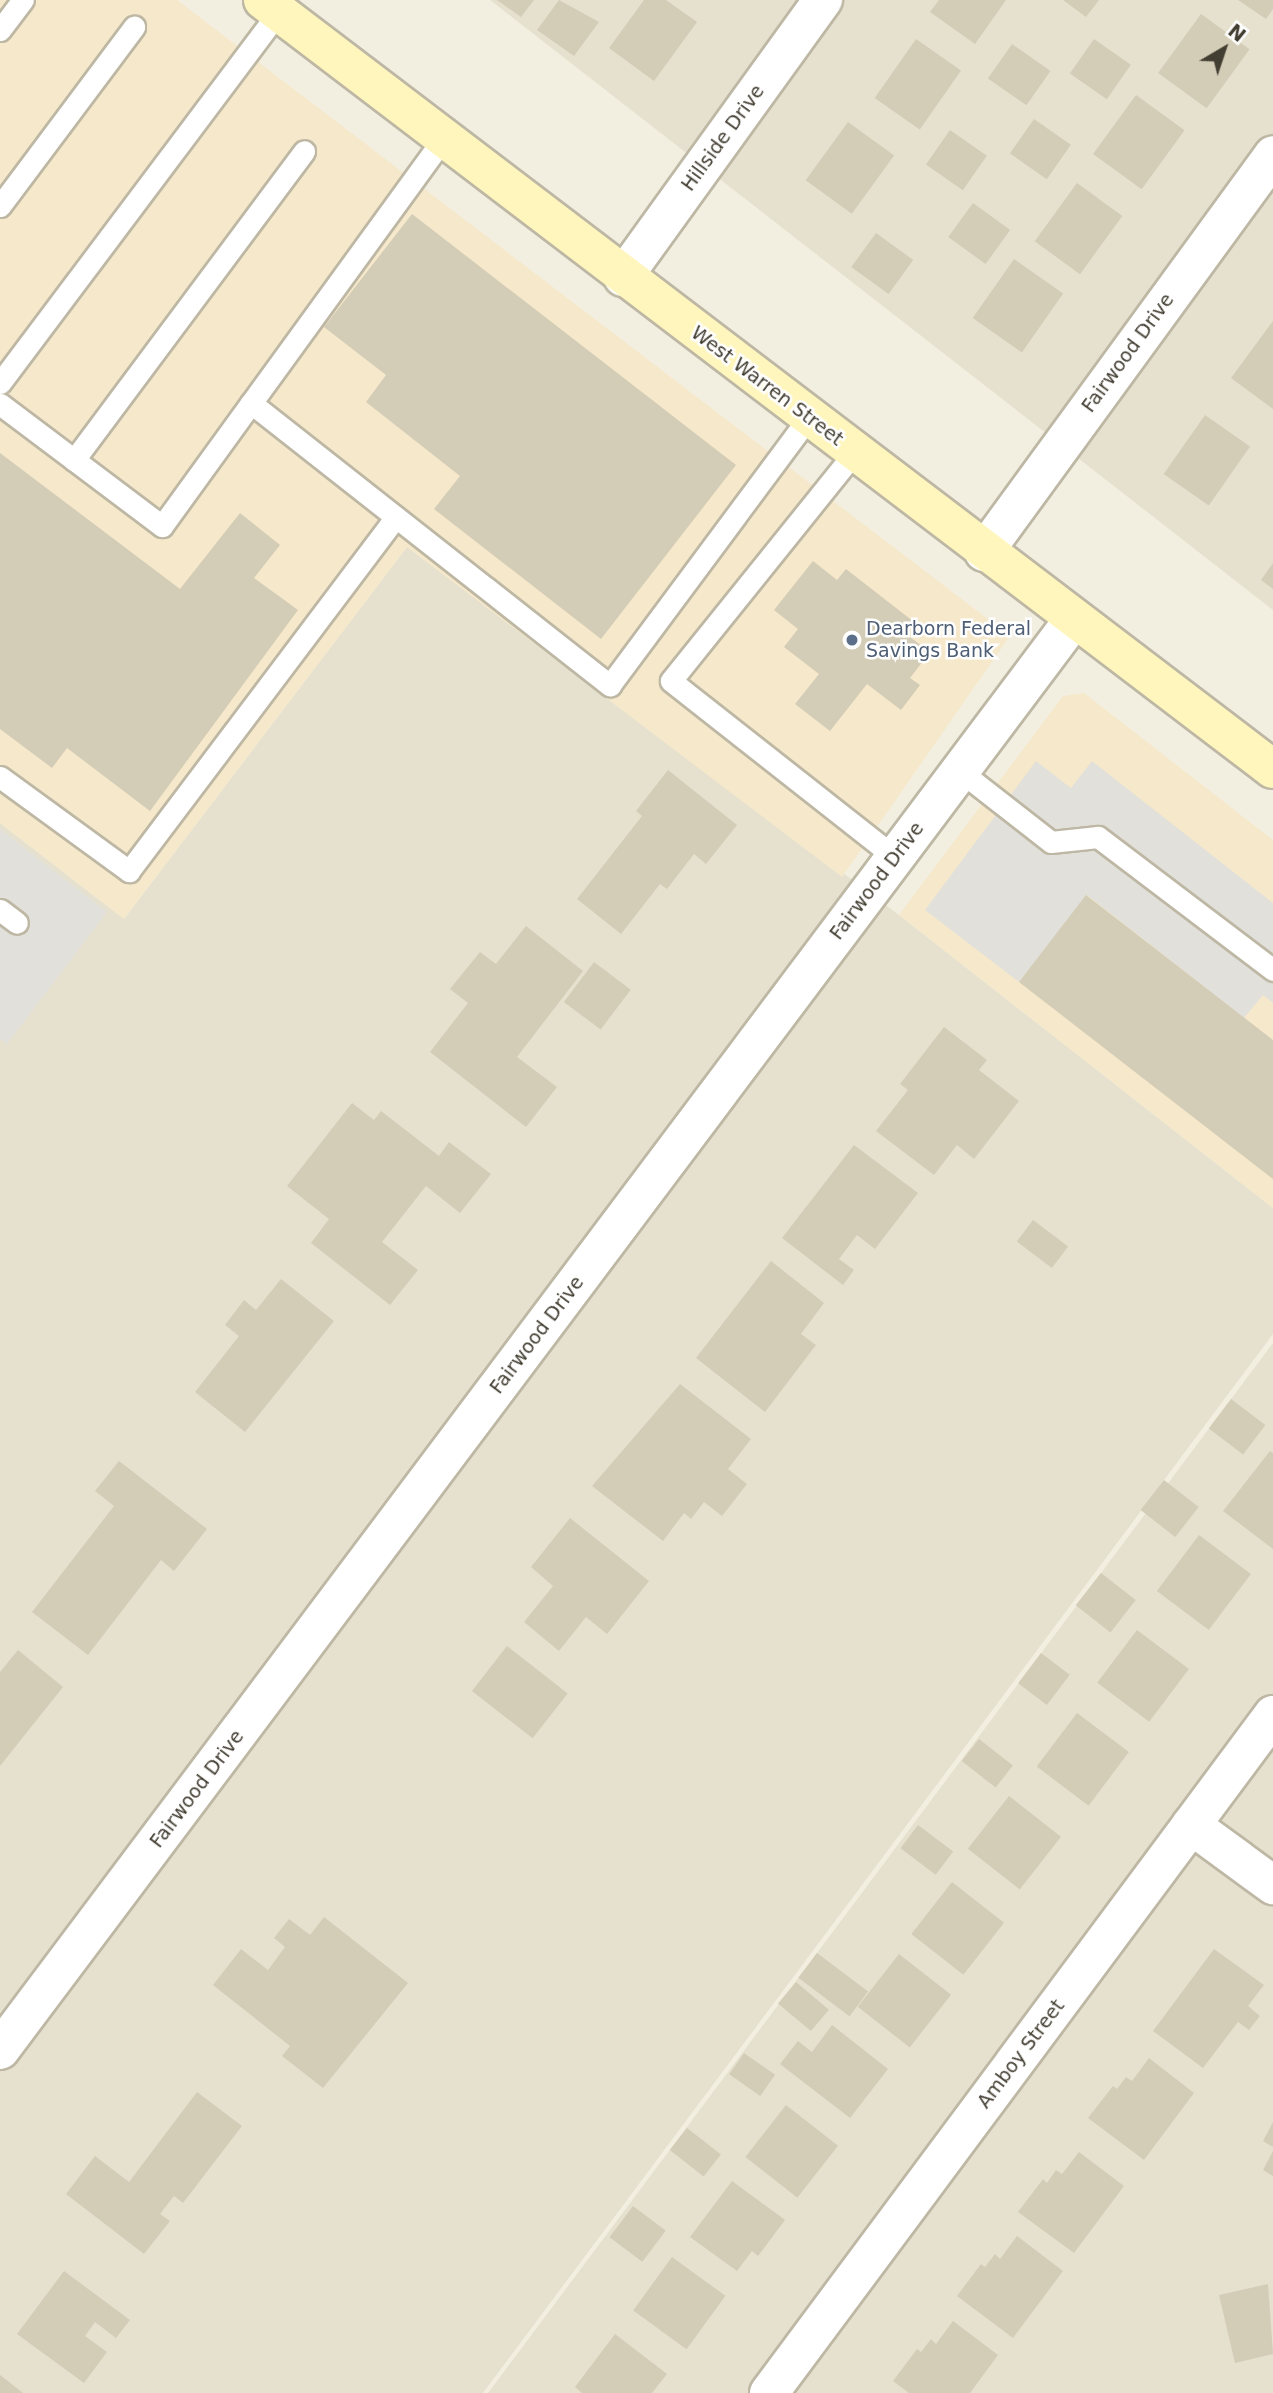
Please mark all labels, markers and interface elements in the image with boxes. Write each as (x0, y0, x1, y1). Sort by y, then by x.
north arrow (1189, 14, 1259, 84)
text: N (1224, 19, 1250, 46)
street label: Hillside Drive (677, 80, 769, 196)
street label: Fairwood Drive (1077, 289, 1179, 417)
street label: West Warren Street (687, 321, 847, 451)
place label: Dearborn Federal Savings Bank (866, 618, 1031, 662)
marker: Dearborn Federal Savings Bank (844, 632, 860, 648)
street label: Fairwood Drive (825, 818, 929, 944)
street label: Fairwood Drive (485, 1272, 589, 1398)
street label: Fairwood Drive (145, 1726, 249, 1852)
street label: Amboy Street (973, 1995, 1069, 2113)

